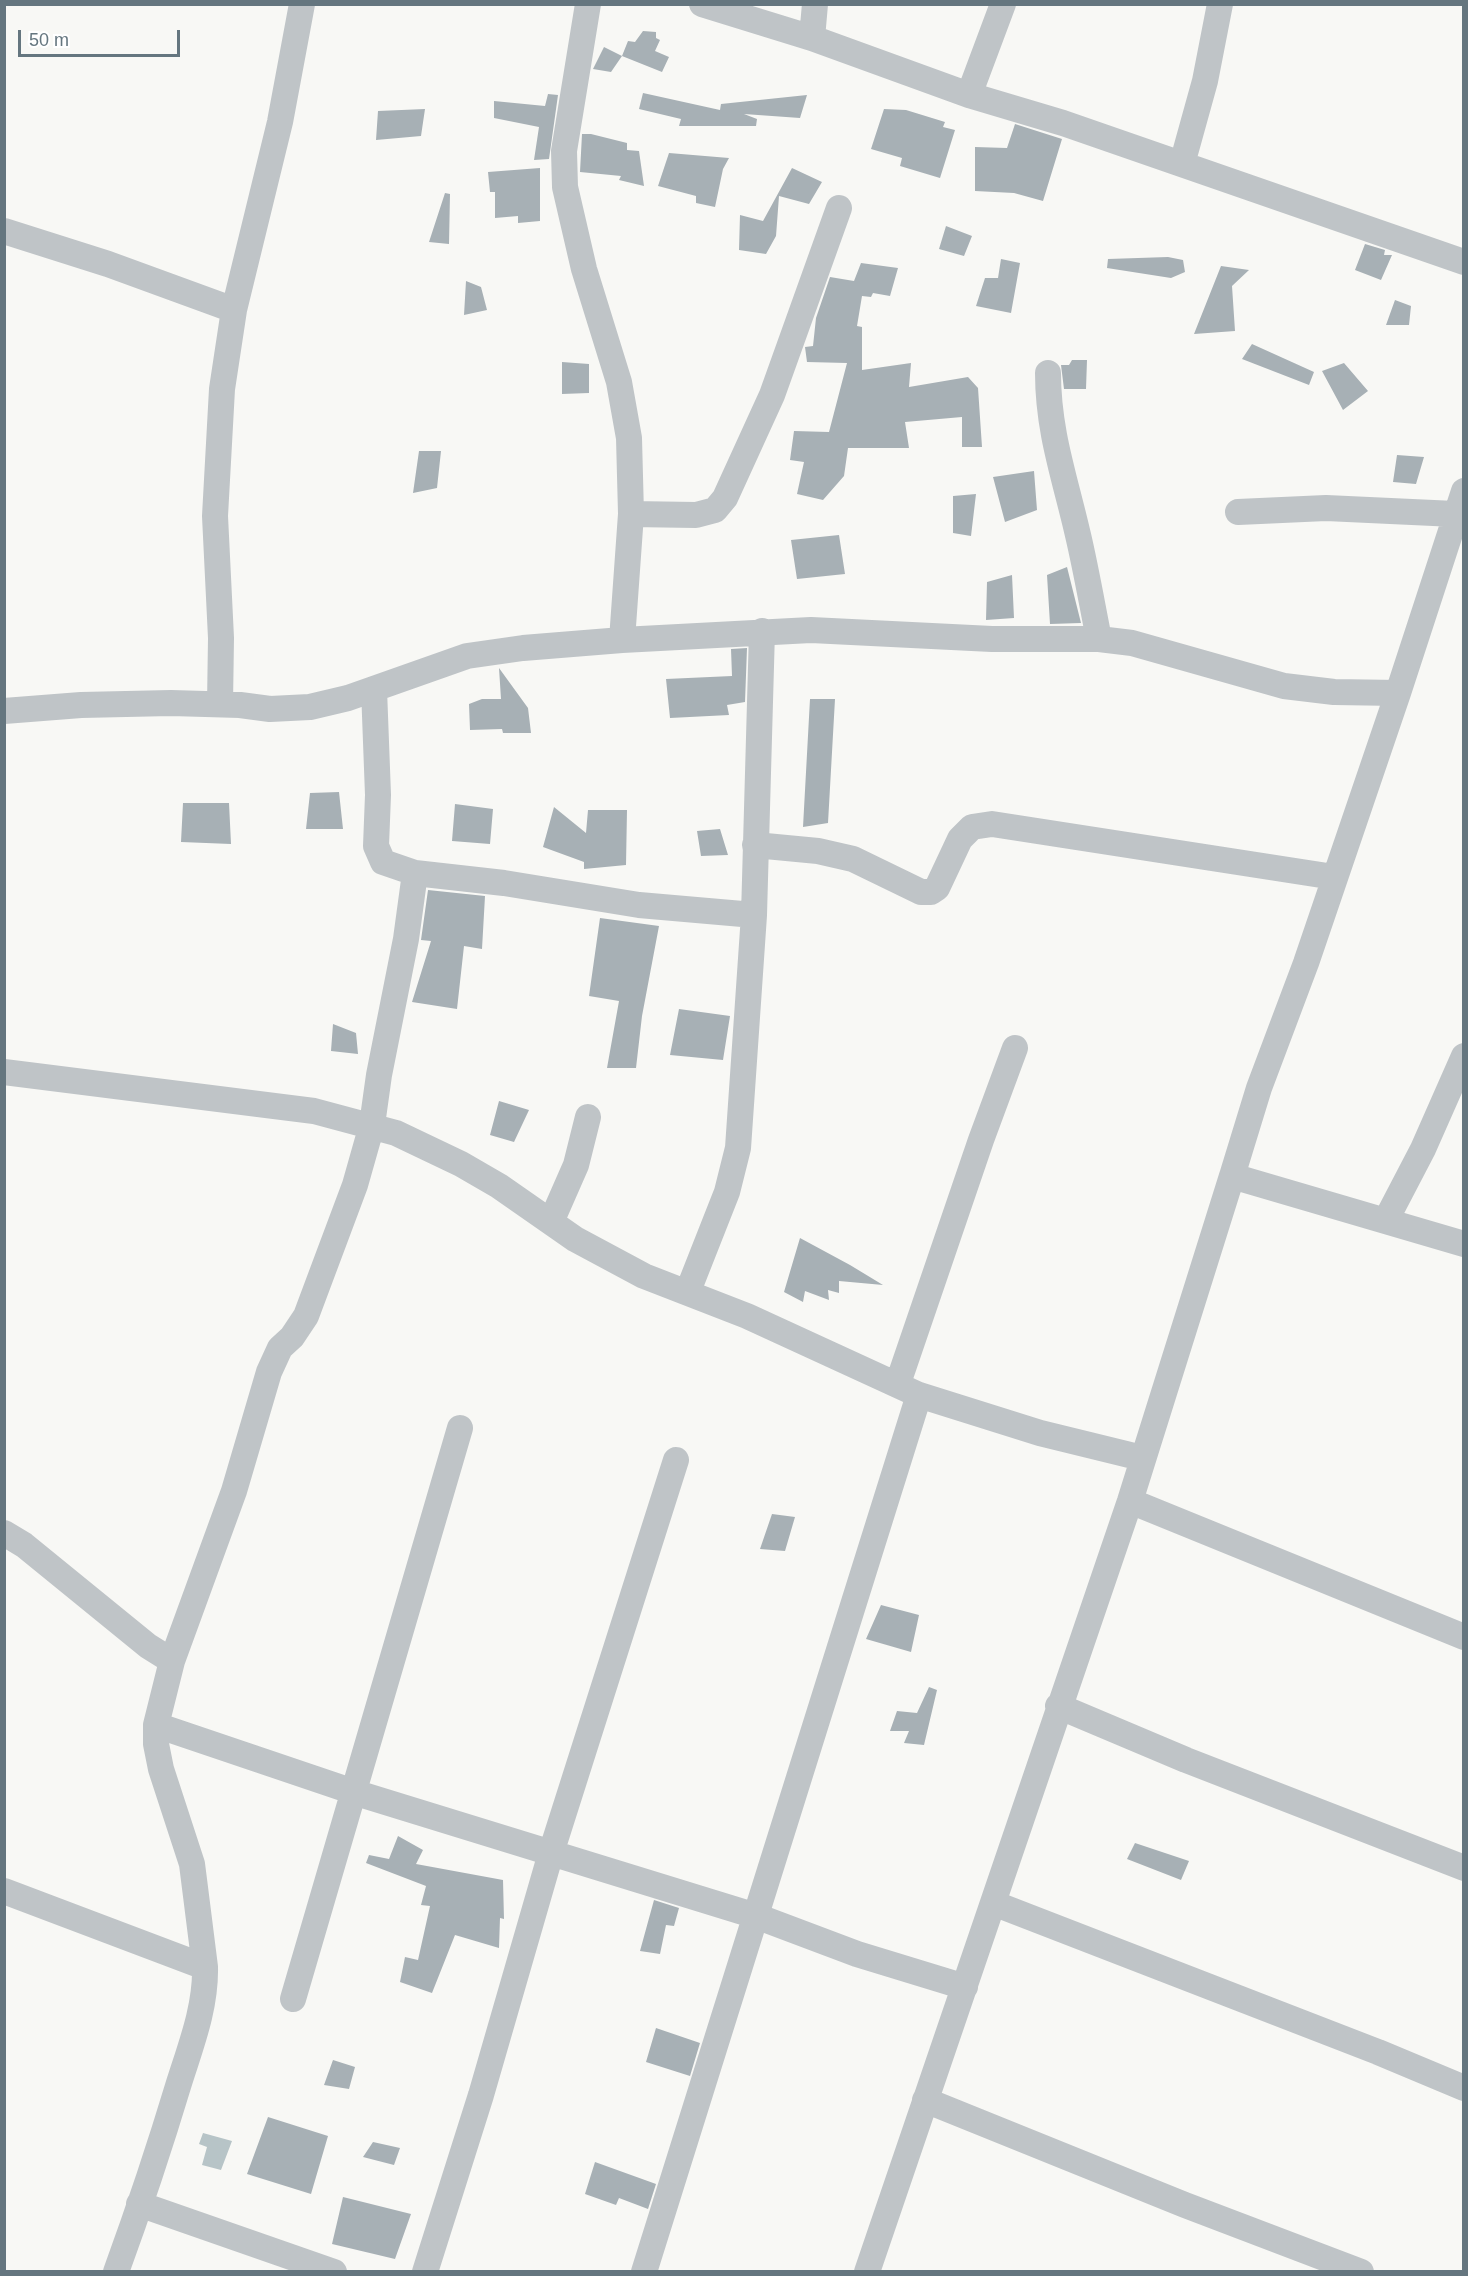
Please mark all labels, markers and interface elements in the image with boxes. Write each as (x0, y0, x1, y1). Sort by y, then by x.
scale bar (21, 18, 183, 56)
text: 50 m (29, 30, 69, 50)

